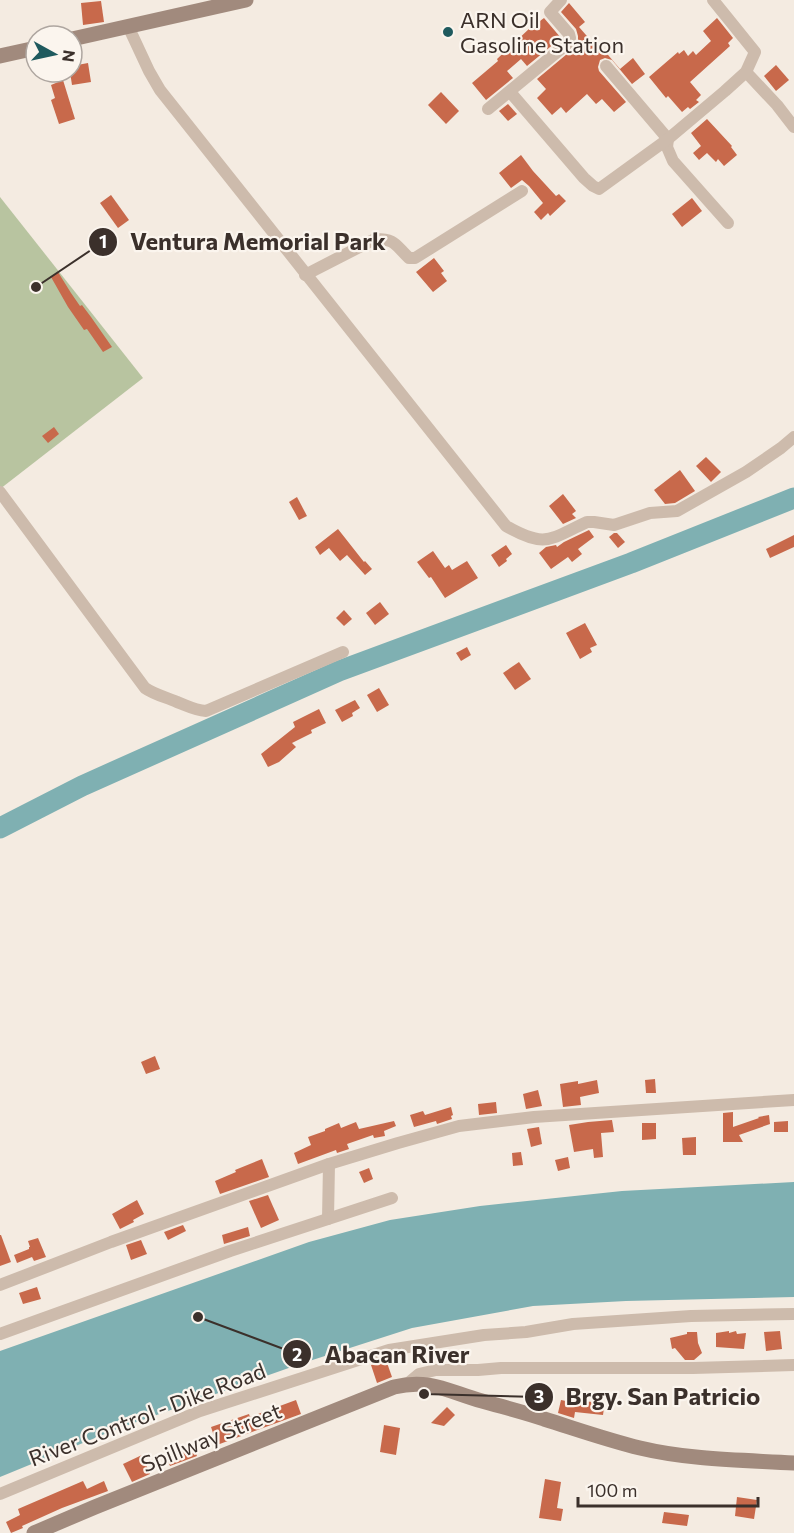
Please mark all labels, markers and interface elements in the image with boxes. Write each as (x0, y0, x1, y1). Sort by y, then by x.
place label: ARN Oil Gasoline Station (460, 6, 624, 58)
north arrow (24, 24, 84, 84)
marker: ARN Oil Gasoline Station (441, 25, 455, 39)
text: N (59, 49, 80, 63)
callout: Ventura Memorial Park (88, 221, 398, 263)
text: Ventura Memorial Park (130, 226, 386, 255)
text: 1 (99, 230, 107, 252)
callout: Abacan River (282, 1333, 481, 1375)
text: Abacan River (324, 1339, 470, 1368)
text: 2 (292, 1343, 302, 1365)
street label: River Control - Dike Road (25, 1356, 269, 1472)
callout: Brgy. San Patricio (524, 1376, 773, 1418)
text: Brgy. San Patricio (566, 1381, 760, 1410)
text: 3 (534, 1385, 544, 1407)
street label: Spillway Street (137, 1397, 285, 1477)
scale bar (578, 1470, 758, 1508)
text: 100 m (587, 1479, 637, 1501)

